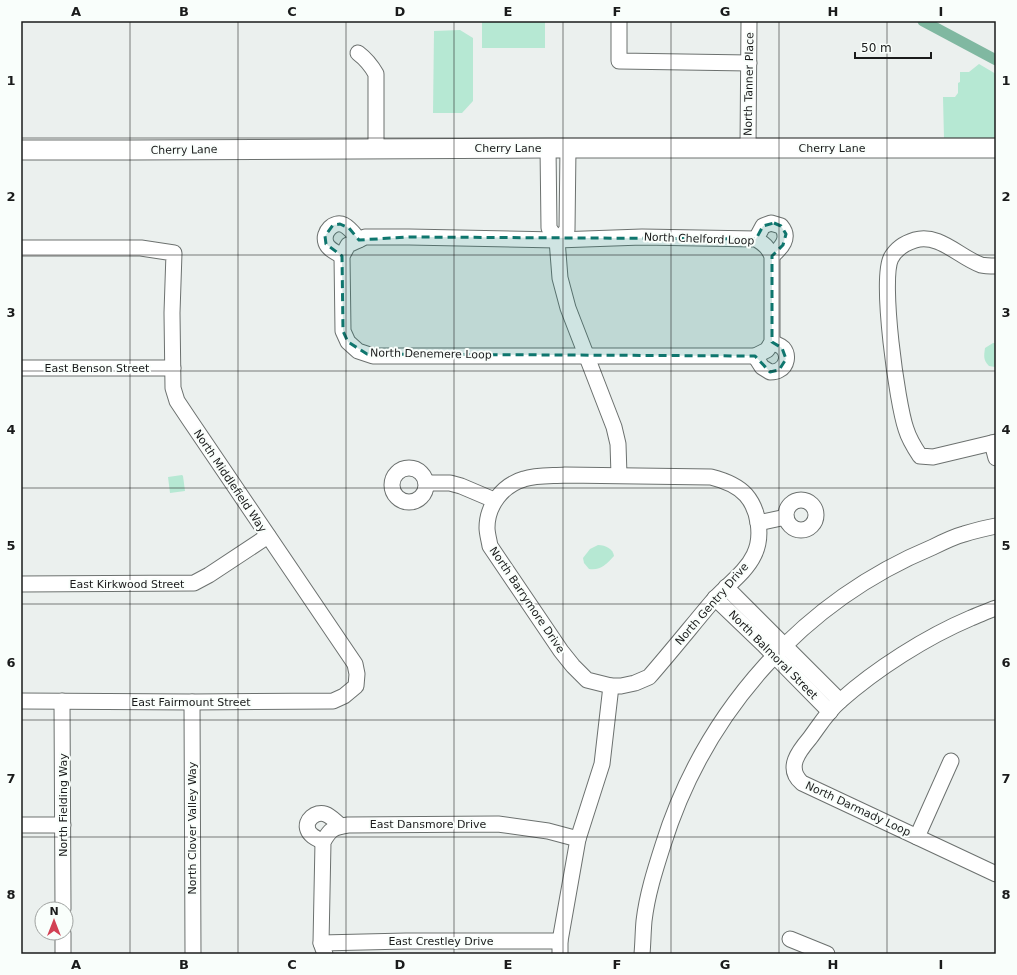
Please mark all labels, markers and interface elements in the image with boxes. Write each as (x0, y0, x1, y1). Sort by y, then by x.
text: A (71, 4, 81, 19)
text: B (179, 4, 189, 19)
text: C (287, 4, 297, 19)
text: D (395, 4, 406, 19)
text: E (504, 4, 512, 19)
text: F (613, 4, 621, 19)
text: G (720, 4, 730, 19)
text: H (828, 4, 838, 19)
text: I (939, 4, 943, 19)
street label: North Tanner Place (742, 32, 756, 136)
scale bar (855, 34, 931, 60)
text: 50 m (861, 41, 892, 55)
text: 1 (6, 73, 16, 88)
text: 1 (1001, 73, 1011, 88)
street label: Cherry Lane (475, 142, 542, 155)
street label: Cherry Lane (799, 142, 866, 155)
street label: Cherry Lane (150, 143, 218, 157)
text: 2 (6, 189, 16, 204)
text: 2 (1001, 189, 1011, 204)
street label: North Chelford Loop (644, 231, 754, 247)
text: 3 (6, 305, 16, 320)
text: 3 (1001, 305, 1011, 320)
street label: North Denemere Loop (370, 346, 492, 362)
street label: East Benson Street (45, 362, 150, 375)
text: 4 (6, 422, 16, 437)
text: 4 (1001, 422, 1011, 437)
street label: North Middlefield Way (191, 427, 270, 535)
text: 5 (6, 538, 16, 553)
text: 5 (1001, 538, 1011, 553)
street label: North Barrymore Drive (487, 544, 568, 656)
street label: North Gentry Drive (673, 560, 751, 648)
street label: East Kirkwood Street (70, 578, 185, 591)
street label: North Balmoral Street (726, 608, 821, 703)
text: 6 (6, 655, 16, 670)
text: 6 (1001, 655, 1011, 670)
street label: East Fairmount Street (131, 696, 251, 709)
street label: North Fielding Way (57, 753, 70, 857)
street label: North Clover Valley Way (186, 761, 199, 894)
text: 7 (6, 771, 16, 786)
text: 7 (1001, 771, 1011, 786)
street label: North Darmady Loop (803, 779, 913, 839)
street label: East Dansmore Drive (370, 818, 486, 831)
text: 8 (6, 887, 16, 902)
text: 8 (1001, 887, 1011, 902)
north arrow (34, 901, 74, 941)
text: N (49, 905, 59, 918)
street label: East Crestley Drive (388, 935, 494, 948)
text: A (71, 957, 81, 972)
text: B (179, 957, 189, 972)
text: C (287, 957, 297, 972)
text: D (395, 957, 406, 972)
text: E (504, 957, 512, 972)
text: F (613, 957, 621, 972)
text: G (720, 957, 730, 972)
text: H (828, 957, 838, 972)
text: I (939, 957, 943, 972)

